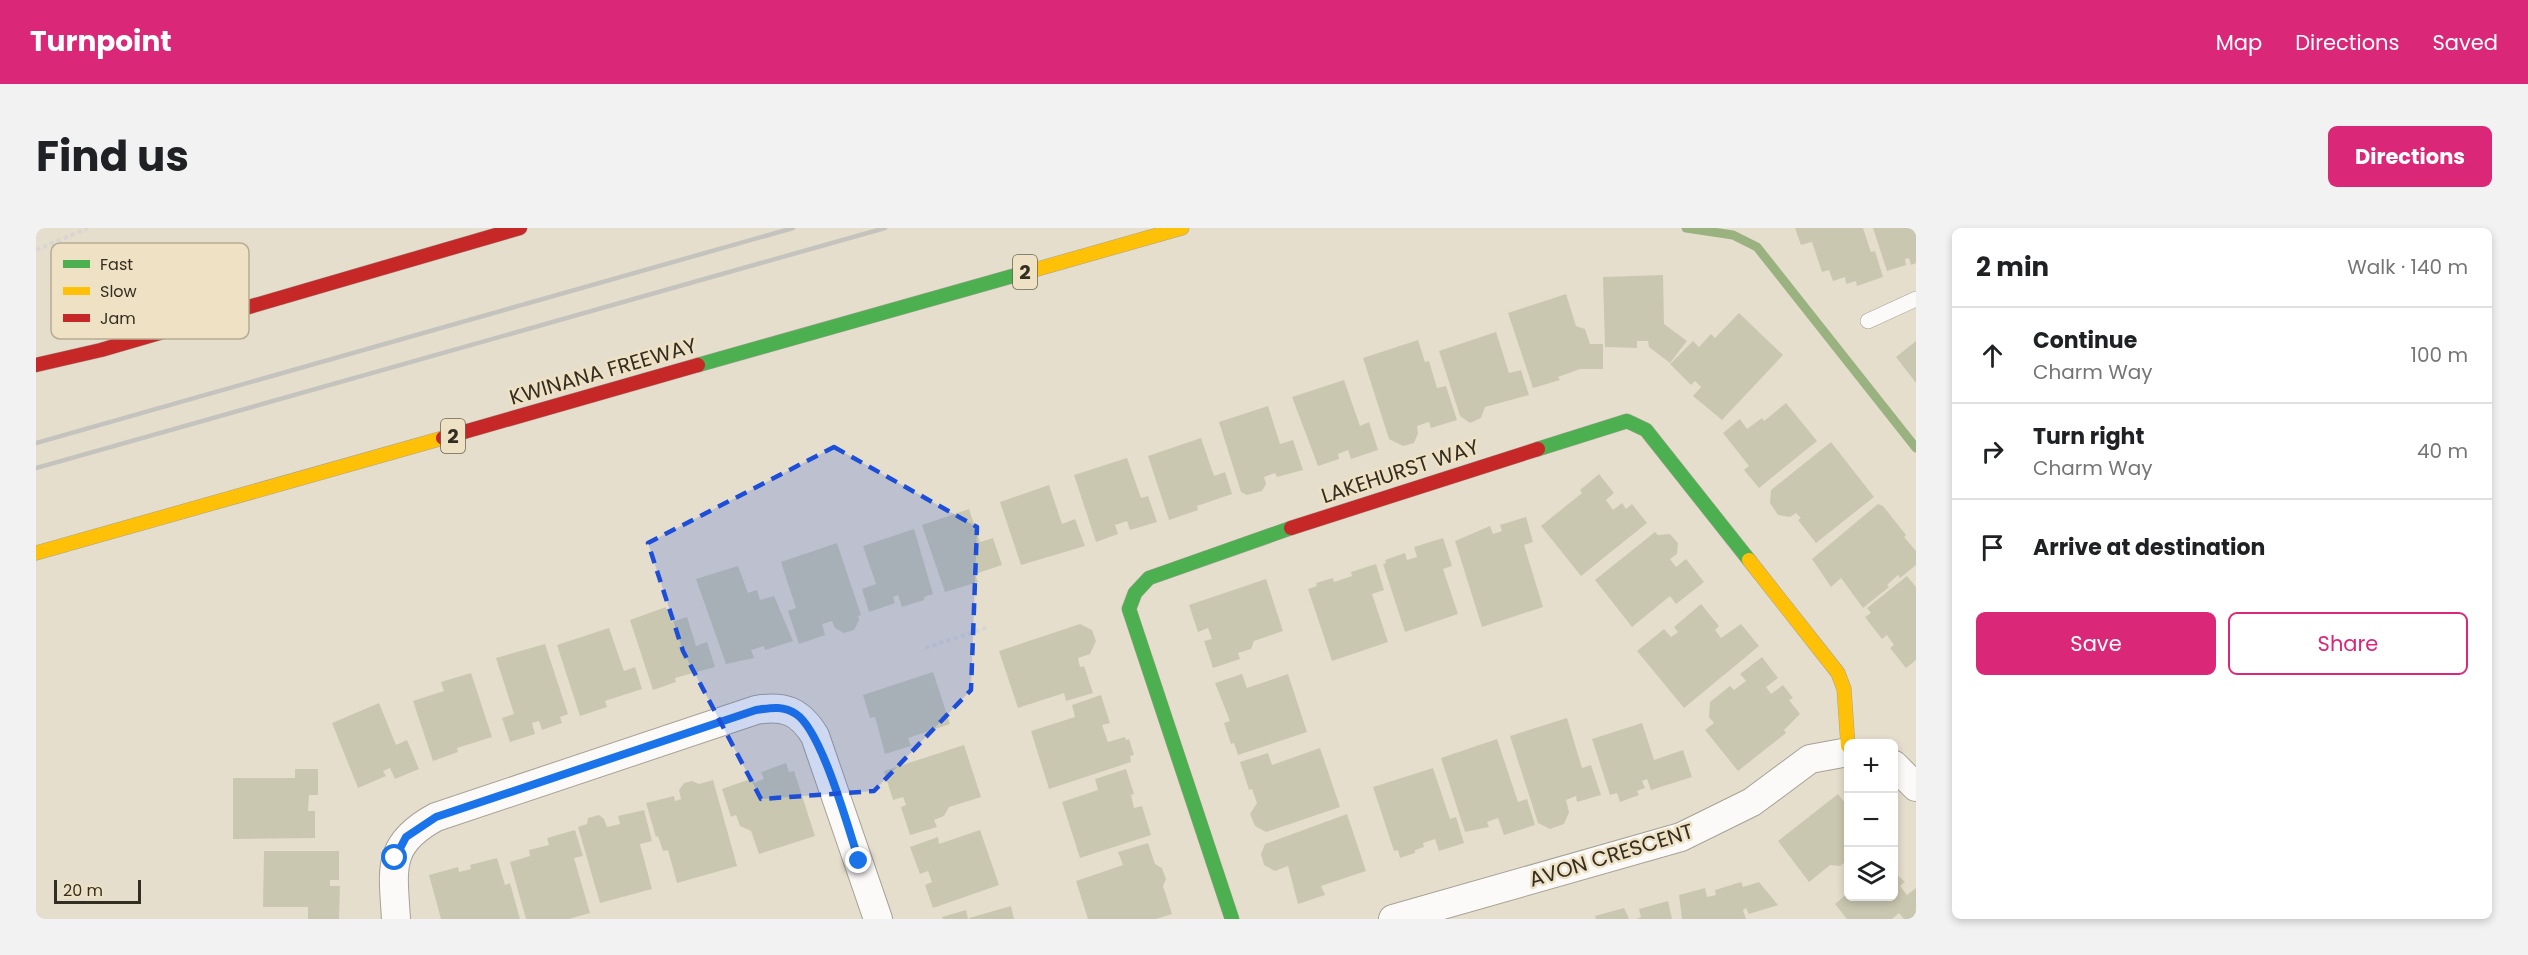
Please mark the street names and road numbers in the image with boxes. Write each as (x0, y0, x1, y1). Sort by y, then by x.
road number: 2 (1013, 255, 1037, 289)
street label: KWINANA FREEWAY (506, 330, 700, 412)
road number: 2 (441, 419, 465, 453)
street label: LAKEHURST WAY (1317, 432, 1483, 510)
street label: AVON CRESCENT (1525, 816, 1697, 894)

